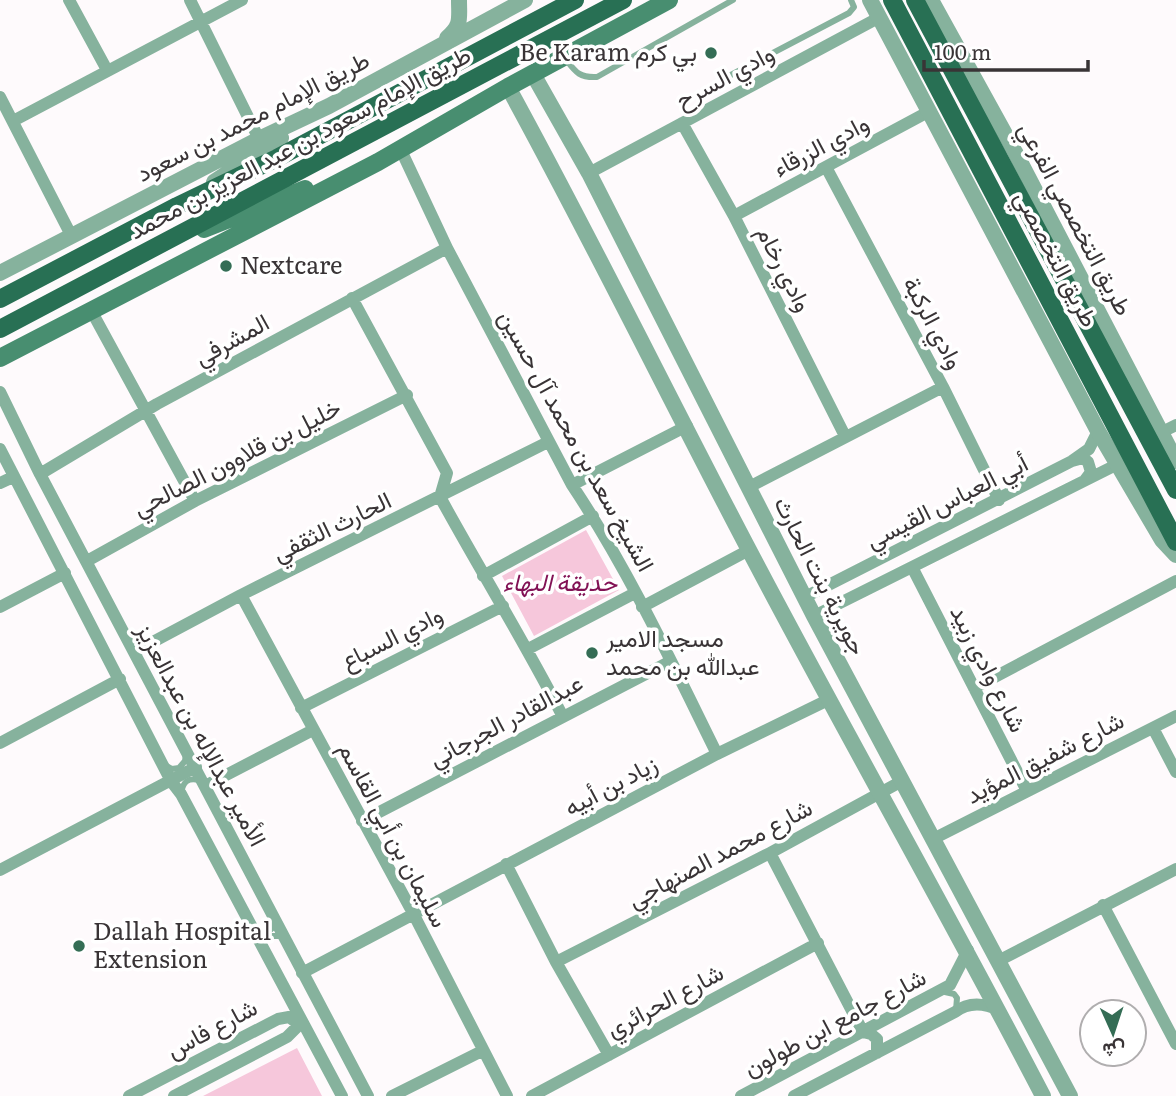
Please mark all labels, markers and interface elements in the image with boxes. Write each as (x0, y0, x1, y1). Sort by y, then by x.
scale bar (924, 28, 1088, 72)
place label: Be Karam بي كرم (519, 33, 697, 72)
street label: وادي السرح (668, 34, 781, 119)
street label: طريق الإمام سعود بن عبد العزيز بن محمد (122, 35, 477, 247)
text: 100 m (934, 35, 991, 66)
street label: طريق الإمام محمد بن سعود (129, 41, 375, 190)
marker: Be Karam بي كرم (703, 45, 719, 61)
street label: وادي الزرقاء (766, 104, 876, 187)
street label: طريق التخصصي الفرعي (1012, 117, 1138, 321)
street label: طريق التخصصي (1008, 186, 1104, 332)
street label: وادي رخام (746, 219, 823, 319)
place label: Nextcare (240, 246, 342, 281)
marker: Nextcare (218, 258, 234, 274)
street label: وادي الركبة (893, 269, 974, 376)
street label: المشرفي (187, 303, 276, 376)
street label: الشيخ سعد بن محمد آل حسين (490, 303, 665, 578)
street label: خليل بن قلاوون الصالحي (126, 388, 348, 527)
street label: أبي العباس القيسي (859, 444, 1035, 559)
street label: الحارث الثقفي (266, 481, 398, 572)
street label: جويرية بنت الحارث (767, 490, 877, 660)
park label: حديقة البهاء (503, 563, 618, 598)
street label: وادي السباع (334, 595, 450, 680)
street label: شارع وادي زبيد (940, 598, 1037, 739)
street label: الأمير عبدالإله بن عبدالعزيز (129, 615, 277, 852)
place label: مسجد الامير عبدالله بن محمد (605, 619, 759, 682)
marker: مسجد الامير عبدالله بن محمد (584, 645, 600, 661)
street label: عبدالقادر الجرجاني (422, 663, 590, 778)
street label: شارع شفيق المؤيد (959, 701, 1129, 812)
street label: سليمان بن أبي القاسم (328, 735, 459, 935)
street label: زياد بن أبيه (557, 745, 663, 823)
street label: شارع محمد الصنهاجي (620, 788, 819, 919)
place label: Dallah Hospital Extension (93, 912, 271, 975)
marker: Dallah Hospital Extension (71, 938, 87, 954)
street label: شارع الحرائري (599, 953, 731, 1048)
street label: شارع جامع ابن طولون (736, 958, 932, 1086)
street label: شارع فاس (159, 988, 263, 1066)
north arrow (1078, 998, 1148, 1068)
text: ش (1102, 1036, 1126, 1066)

